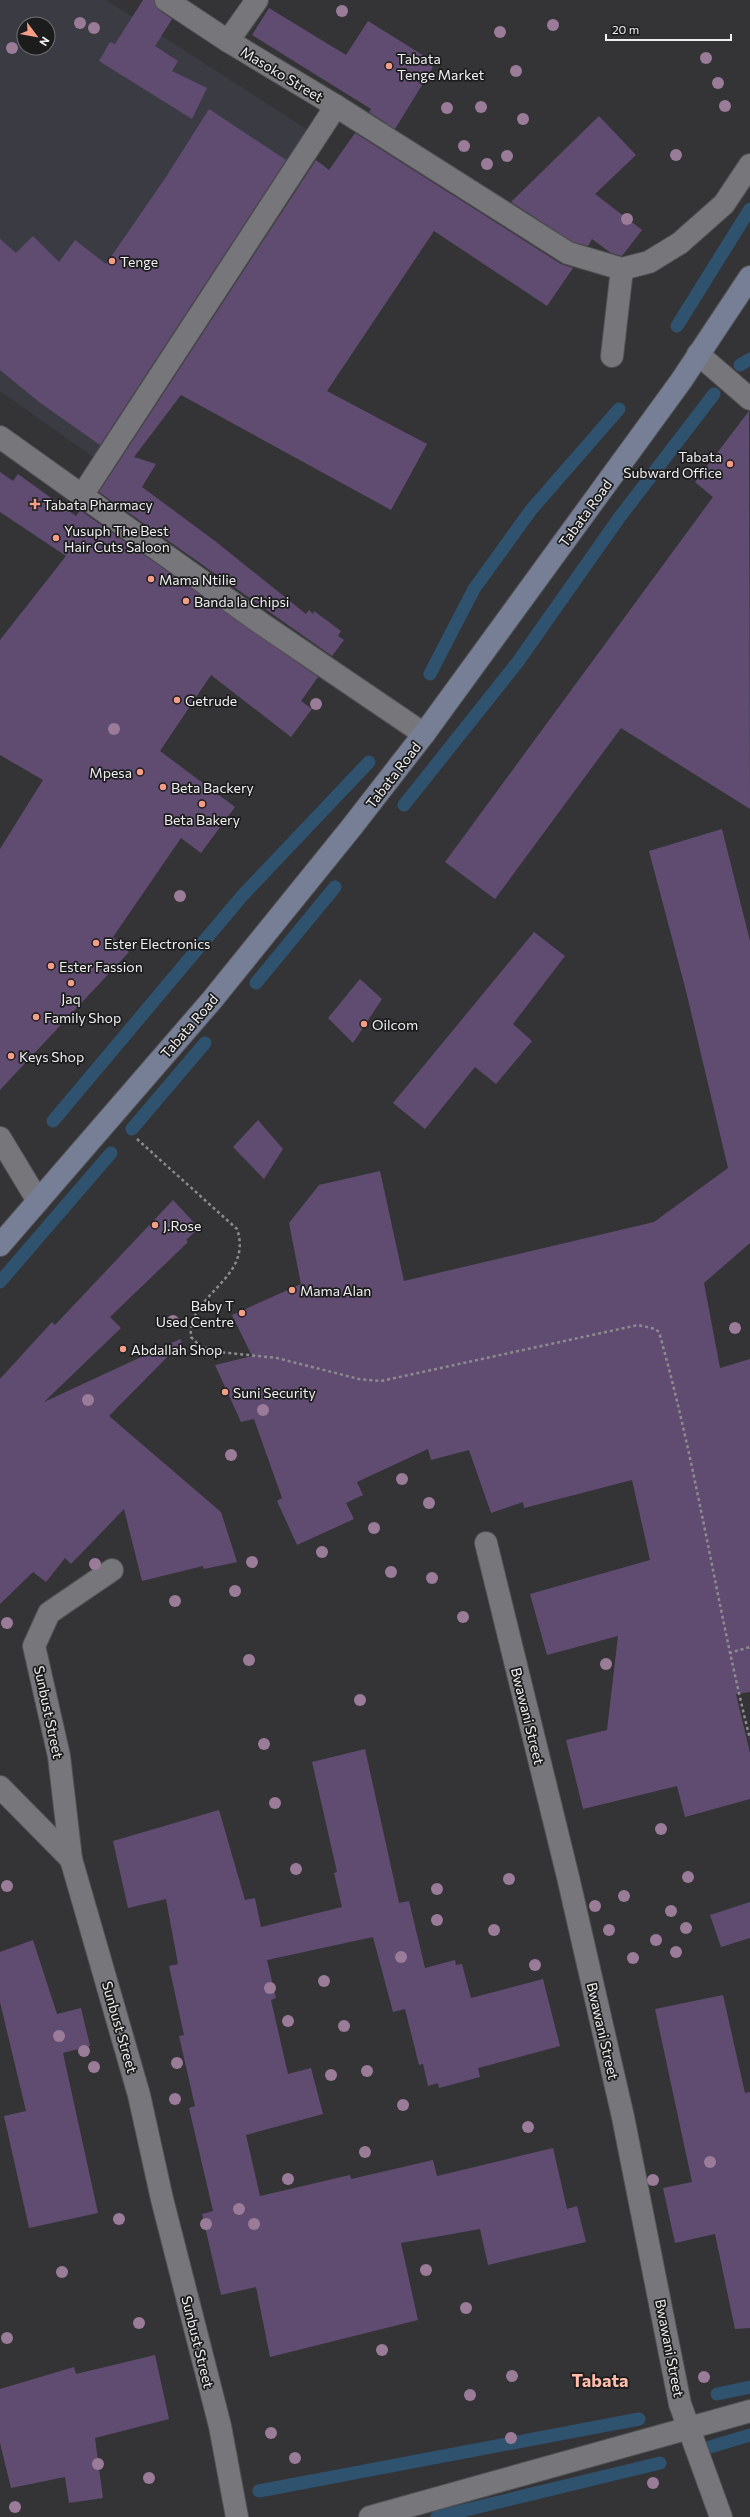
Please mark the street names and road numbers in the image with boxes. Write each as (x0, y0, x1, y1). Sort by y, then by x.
street label: Masoko Street (238, 43, 327, 105)
street label: Tabata Road (555, 476, 615, 550)
street label: Tabata Road (362, 739, 424, 811)
street label: Tabata Road (157, 991, 221, 1061)
street label: Sunbust Street (31, 1664, 67, 1760)
street label: Bwawani Street (508, 1666, 548, 1767)
street label: Sunbust Street (99, 1979, 141, 2075)
street label: Bwawani Street (584, 1981, 623, 2082)
street label: Sunbust Street (178, 2294, 218, 2390)
street label: Bwawani Street (652, 2298, 688, 2399)

